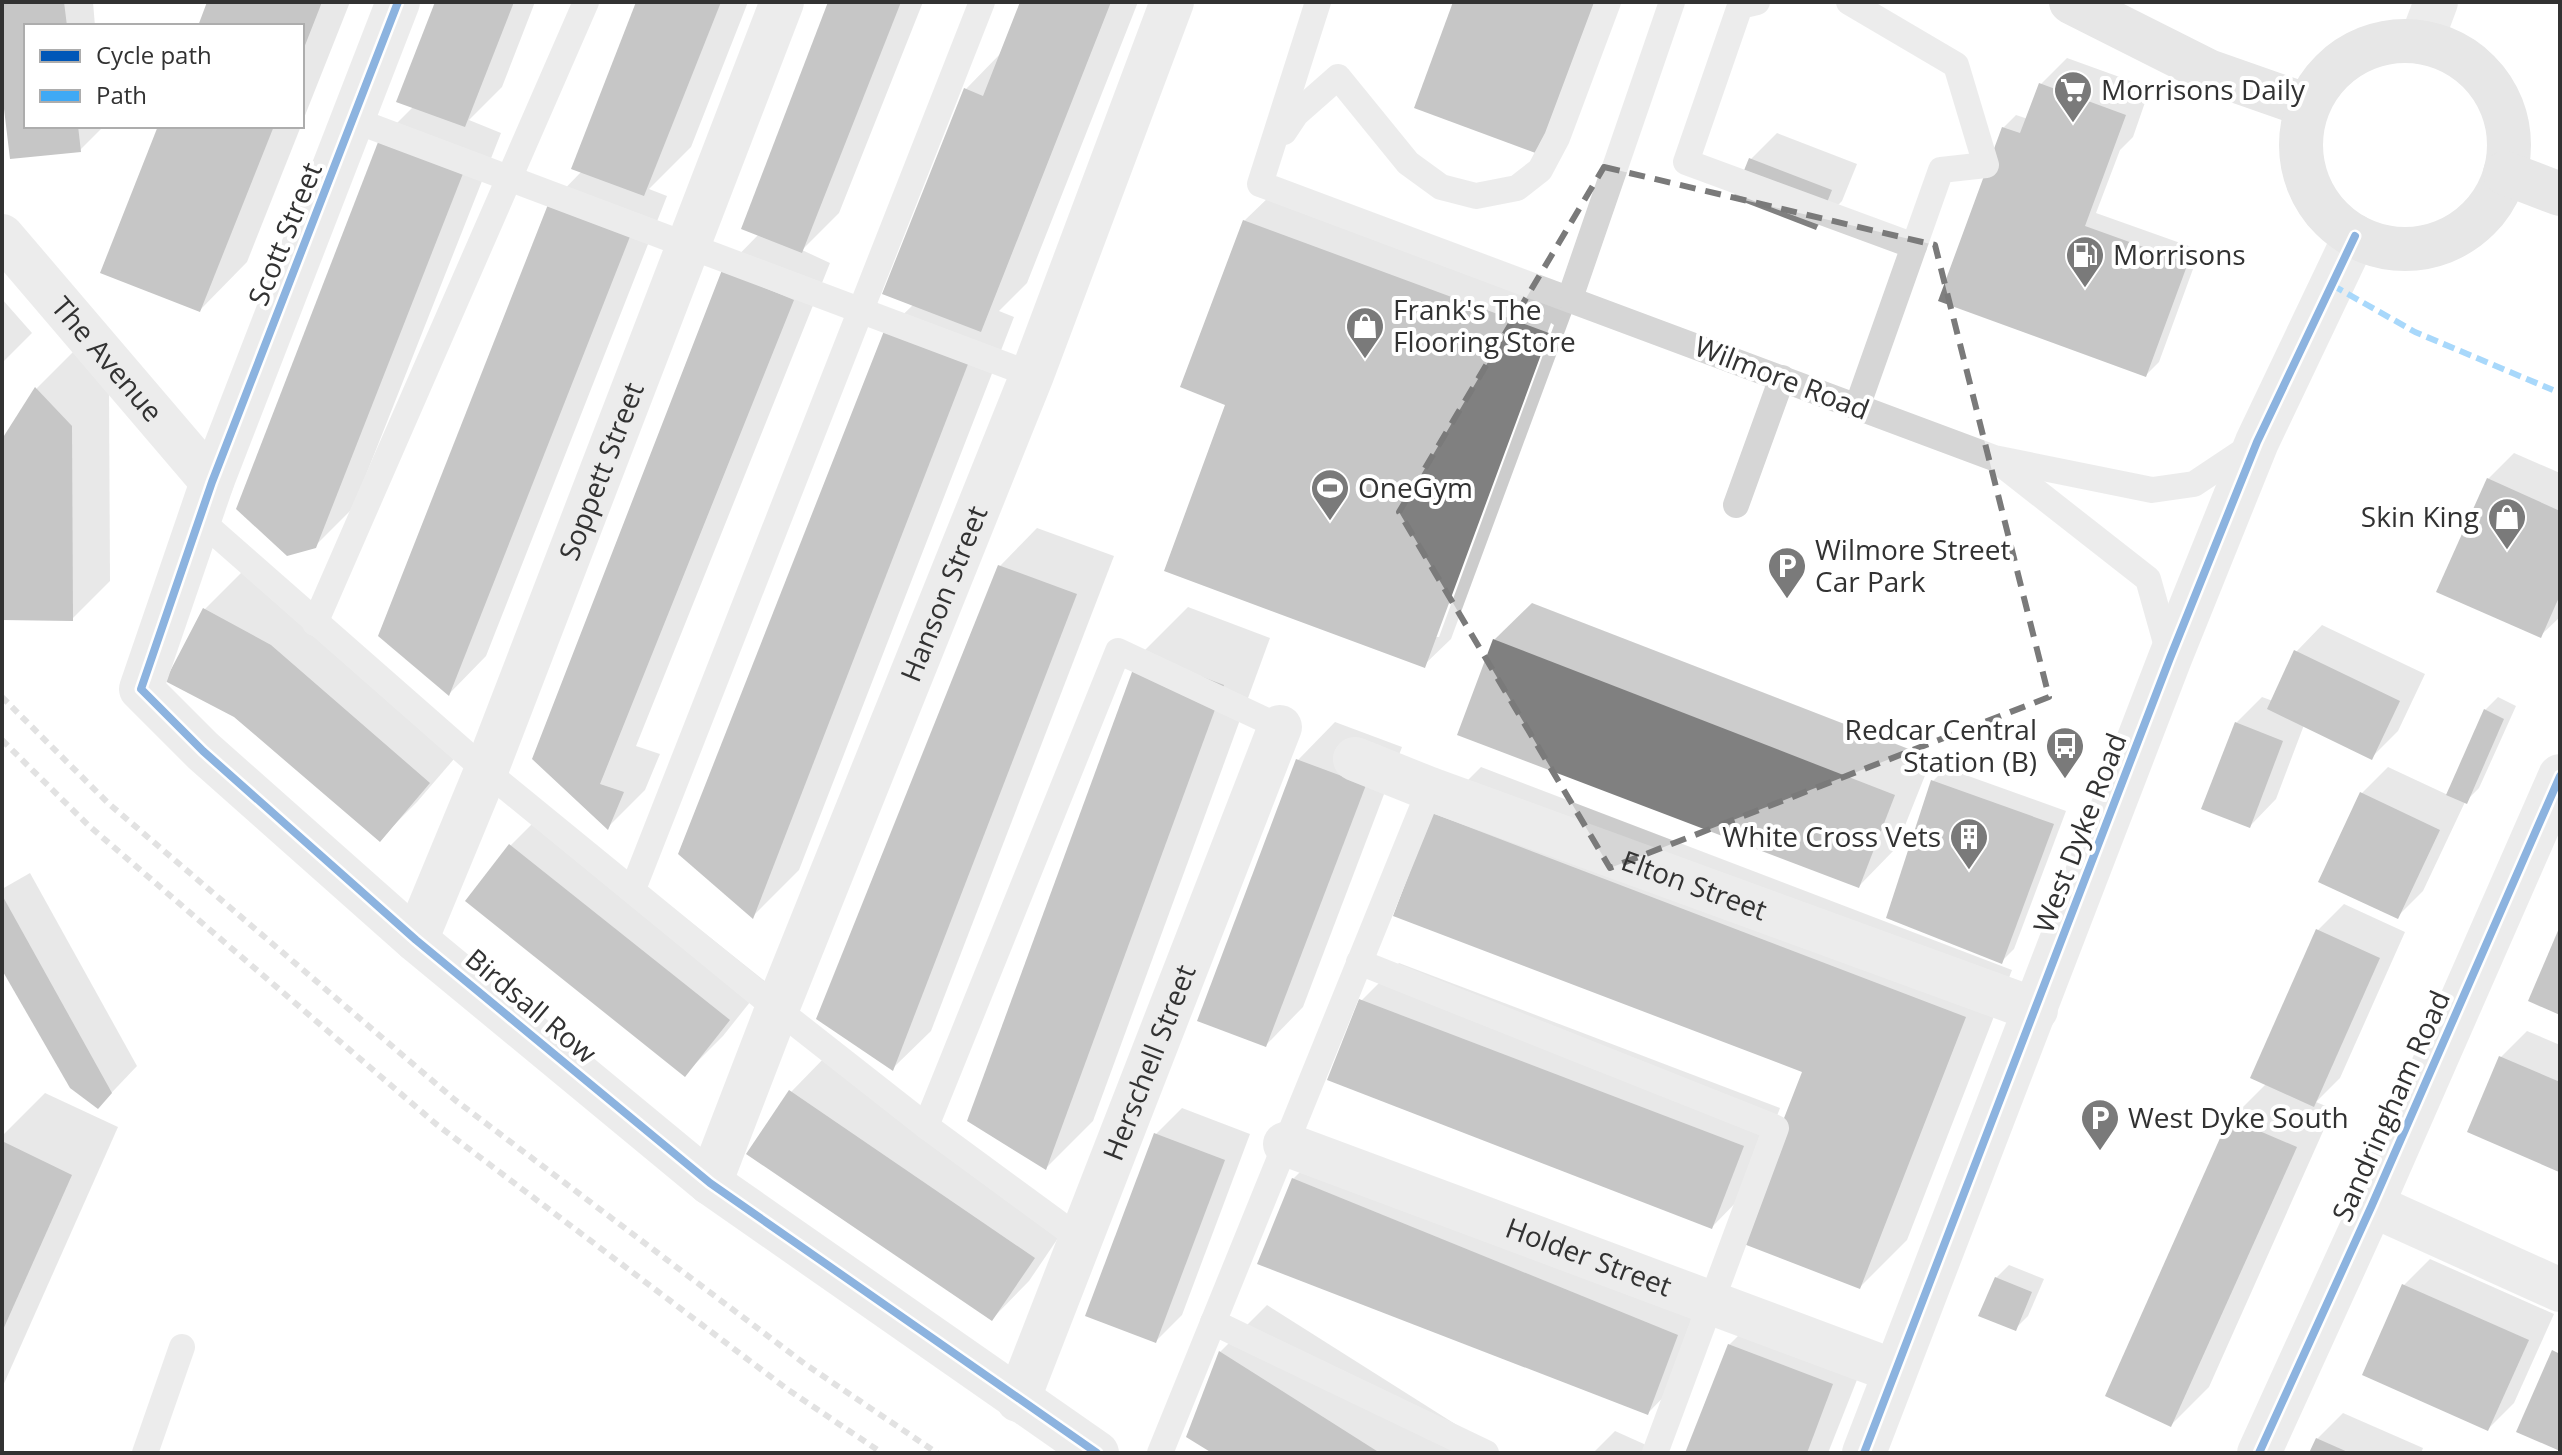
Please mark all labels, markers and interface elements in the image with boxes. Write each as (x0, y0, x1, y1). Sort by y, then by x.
legend (24, 24, 304, 128)
text: Cycle path (96, 38, 212, 71)
supermarket icon: Morrisons Daily (2052, 69, 2094, 124)
place label: Morrisons Daily (2101, 70, 2306, 108)
text: Path (96, 78, 147, 111)
street label: Scott Street (238, 156, 330, 311)
fuel station icon: Morrisons (2064, 234, 2106, 289)
place label: Morrisons (2113, 235, 2246, 273)
street label: The Avenue (44, 288, 172, 429)
place label: Frank's The Flooring Store (1393, 290, 1576, 360)
shop icon: Frank's The Flooring Store (1344, 305, 1386, 360)
street label: Wilmore Road (1690, 326, 1875, 428)
street label: Soppett Street (549, 377, 652, 565)
sports icon: OneGym (1309, 467, 1351, 522)
place label: OneGym (1358, 468, 1473, 506)
shop icon: Skin King (2486, 496, 2528, 551)
place label: Skin King (2361, 497, 2479, 535)
street label: Hanson Street (891, 500, 995, 687)
place label: Wilmore Street Car Park (1815, 530, 2010, 600)
parking icon: Wilmore Street Car Park (1766, 545, 1808, 600)
place label: Redcar Central Station (B) (1845, 710, 2037, 780)
bus stop icon: Redcar Central Station (B) (2044, 725, 2086, 780)
street label: West Dyke Road (2024, 727, 2135, 938)
building icon: White Cross Vets (1948, 816, 1990, 871)
place label: White Cross Vets (1722, 817, 1941, 855)
street label: Elton Street (1617, 840, 1773, 928)
street label: Birdsall Row (458, 939, 605, 1071)
street label: Herschell Street (1093, 959, 1204, 1166)
street label: Sandringham Road (2322, 984, 2458, 1227)
parking icon: West Dyke South (2079, 1097, 2121, 1152)
place label: West Dyke South (2128, 1098, 2349, 1136)
street label: Holder Street (1501, 1208, 1677, 1304)

